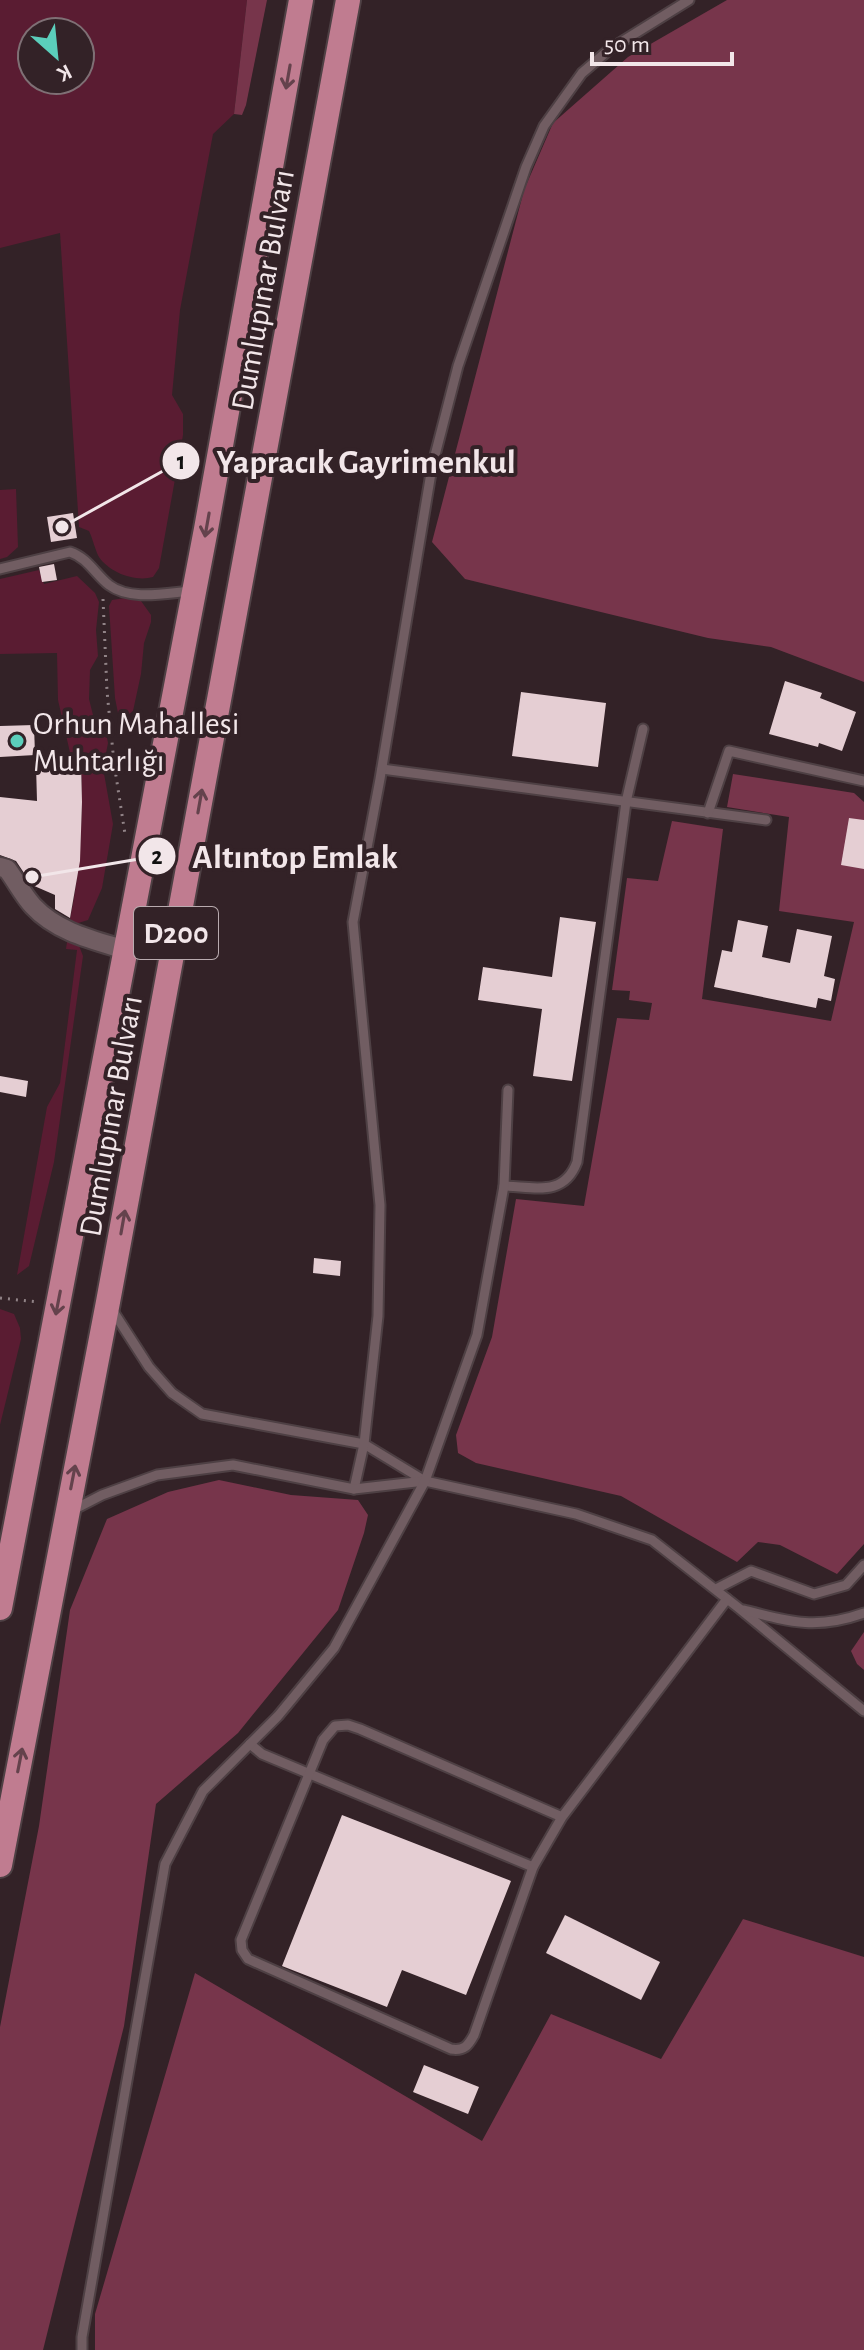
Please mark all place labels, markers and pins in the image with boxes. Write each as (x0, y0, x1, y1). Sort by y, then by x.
callout: Yapracık Gayrimenkul (161, 432, 532, 490)
place label: Orhun Mahallesi Muhtarlığı (33, 708, 239, 777)
marker: Orhun Mahallesi Muhtarlığı (8, 732, 26, 750)
callout: Altıntop Emlak (137, 827, 414, 885)

